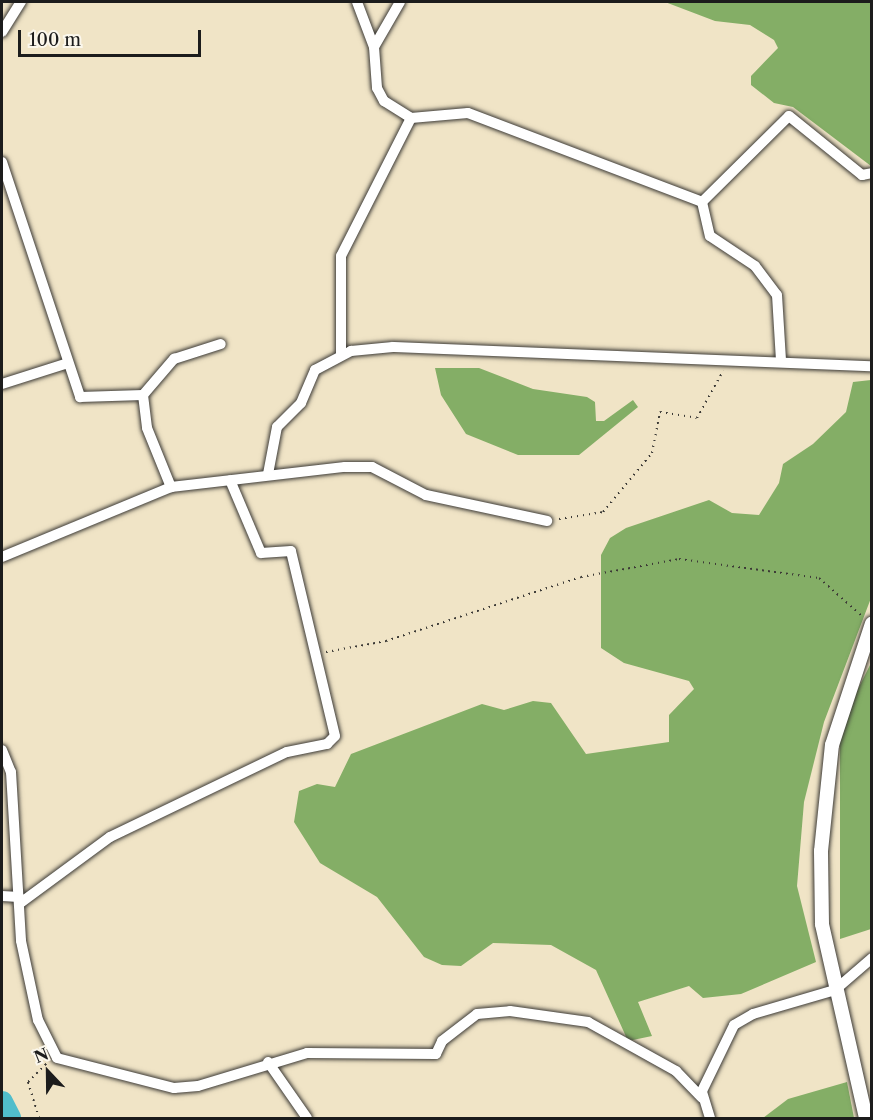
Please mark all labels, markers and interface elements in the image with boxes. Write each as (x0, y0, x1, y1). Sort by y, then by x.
scale bar (21, 18, 204, 56)
text: 100 m (29, 29, 81, 51)
north arrow (18, 1042, 78, 1102)
text: N (31, 1043, 51, 1067)

